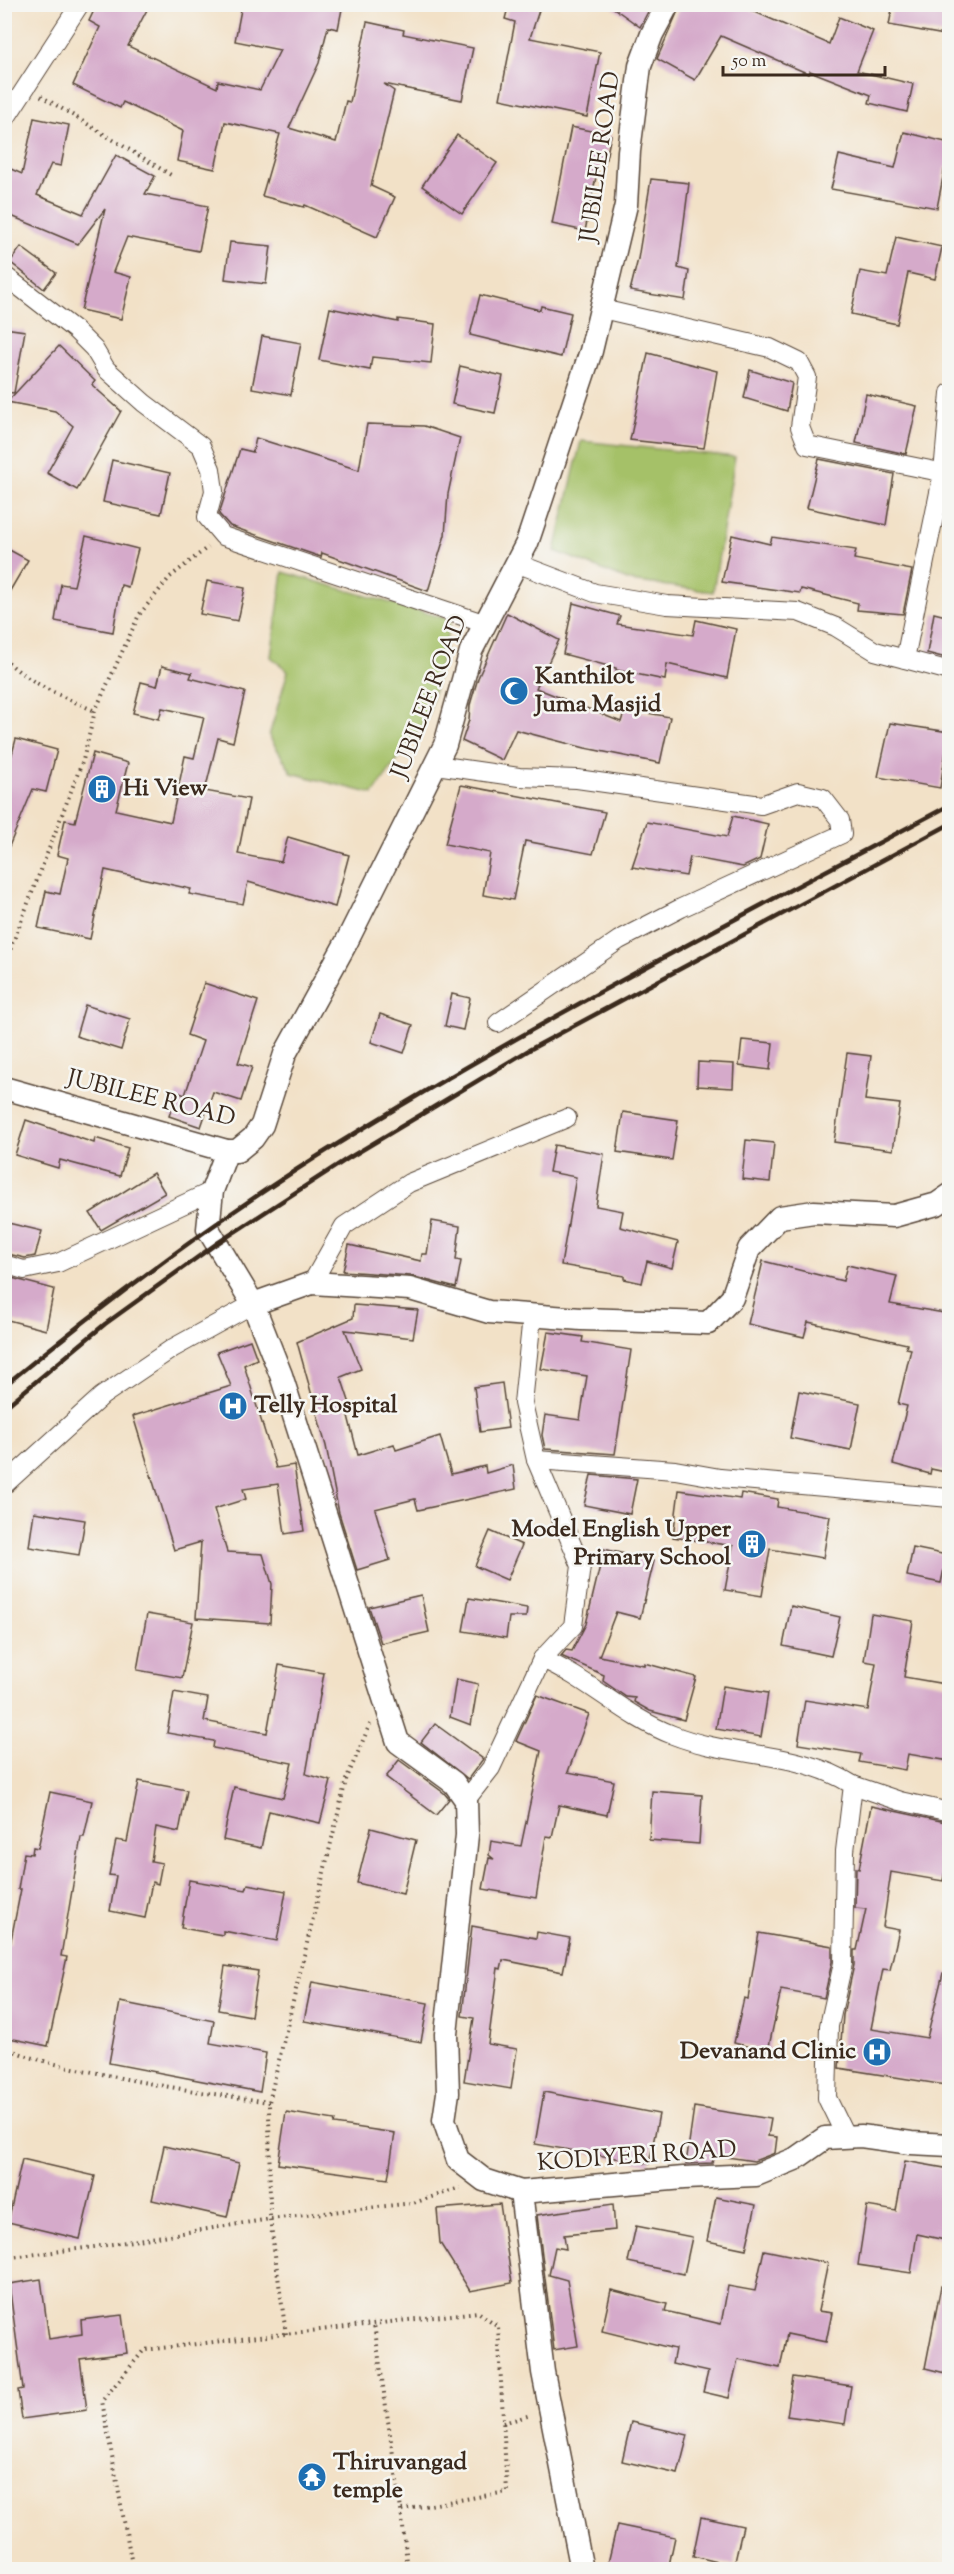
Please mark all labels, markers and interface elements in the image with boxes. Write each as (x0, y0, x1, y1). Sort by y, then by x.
scale bar (723, 39, 885, 77)
text: 50 m (731, 49, 767, 75)
street label: JUBILEE ROAD (572, 69, 630, 247)
street label: JUBILEE ROAD (383, 610, 477, 785)
place label: Kanthilot Juma Masjid (533, 660, 662, 722)
mosque icon: Kanthilot Juma Masjid (498, 675, 530, 707)
place label: Hi View (123, 772, 207, 806)
building icon: Hi View (86, 773, 118, 805)
street label: JUBILEE ROAD (61, 1061, 239, 1136)
place label: Telly Hospital (254, 1389, 398, 1423)
hospital icon: Telly Hospital (217, 1390, 249, 1422)
place label: Model English Upper Primary School (512, 1513, 732, 1575)
building icon: Model English Upper Primary School (736, 1528, 768, 1560)
place label: Devanand Clinic (680, 2035, 856, 2069)
hospital icon: Devanand Clinic (861, 2036, 893, 2068)
street label: KODIYERI ROAD (536, 2133, 738, 2181)
place label: Thiruvangad temple (333, 2446, 467, 2508)
temple icon: Thiruvangad temple (296, 2461, 328, 2493)

